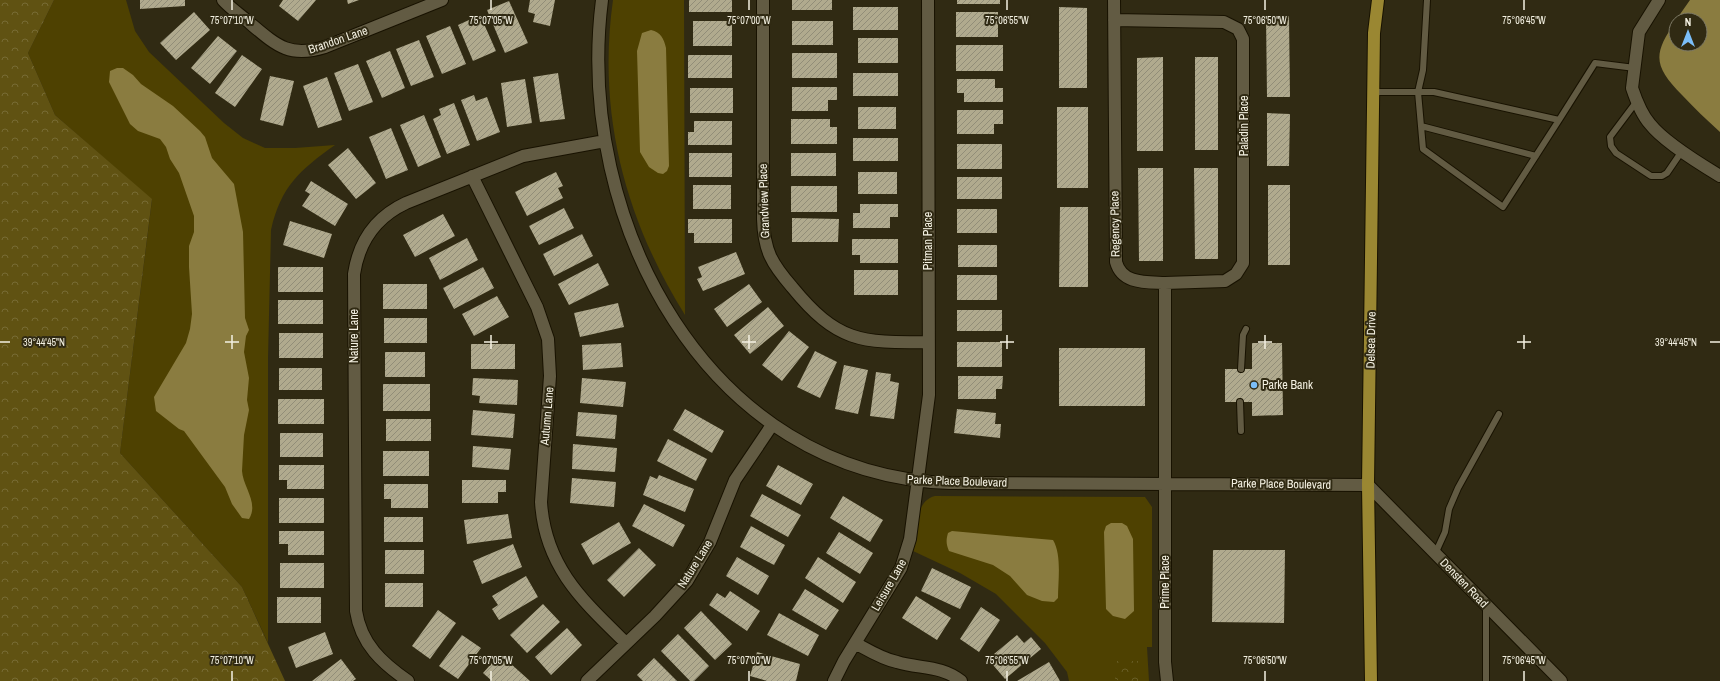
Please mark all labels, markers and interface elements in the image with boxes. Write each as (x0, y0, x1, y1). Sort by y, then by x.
north arrow (1668, 12, 1708, 52)
text: 75°07'10"W (210, 14, 254, 27)
text: 75°07'05"W (469, 14, 513, 27)
text: 75°07'00"W (727, 14, 771, 27)
text: 75°06'55"W (985, 14, 1029, 27)
text: 75°06'50"W (1243, 14, 1287, 27)
text: 75°06'45"W (1502, 14, 1546, 27)
text: N (1685, 15, 1691, 29)
street label: Brandon Lane (306, 22, 370, 58)
street label: Paladin Place (1236, 96, 1252, 156)
street label: Grandview Place (755, 163, 773, 239)
street label: Regency Place (1106, 191, 1124, 257)
street label: Pitman Place (920, 212, 936, 270)
street label: Nature Lane (346, 309, 362, 363)
street label: Delsea Drive (1363, 311, 1379, 369)
text: 39°44'45"N (23, 336, 65, 349)
text: 39°44'45"N (1655, 336, 1697, 349)
place label: Parke Bank (1262, 377, 1313, 393)
marker: Parke Bank (1249, 380, 1259, 390)
street label: Autumn Lane (536, 386, 558, 447)
street label: Parke Place Boulevard (907, 471, 1007, 491)
street label: Parke Place Boulevard (1231, 475, 1331, 493)
street label: Nature Lane (674, 537, 716, 591)
street label: Prime Place (1157, 555, 1173, 609)
street label: Densten Road (1436, 555, 1492, 611)
street label: Leisure Lane (868, 556, 910, 614)
text: 75°07'10"W (210, 654, 254, 667)
text: 75°07'05"W (469, 654, 513, 667)
text: 75°07'00"W (727, 654, 771, 667)
text: 75°06'55"W (985, 654, 1029, 667)
text: 75°06'50"W (1243, 654, 1287, 667)
text: 75°06'45"W (1502, 654, 1546, 667)

